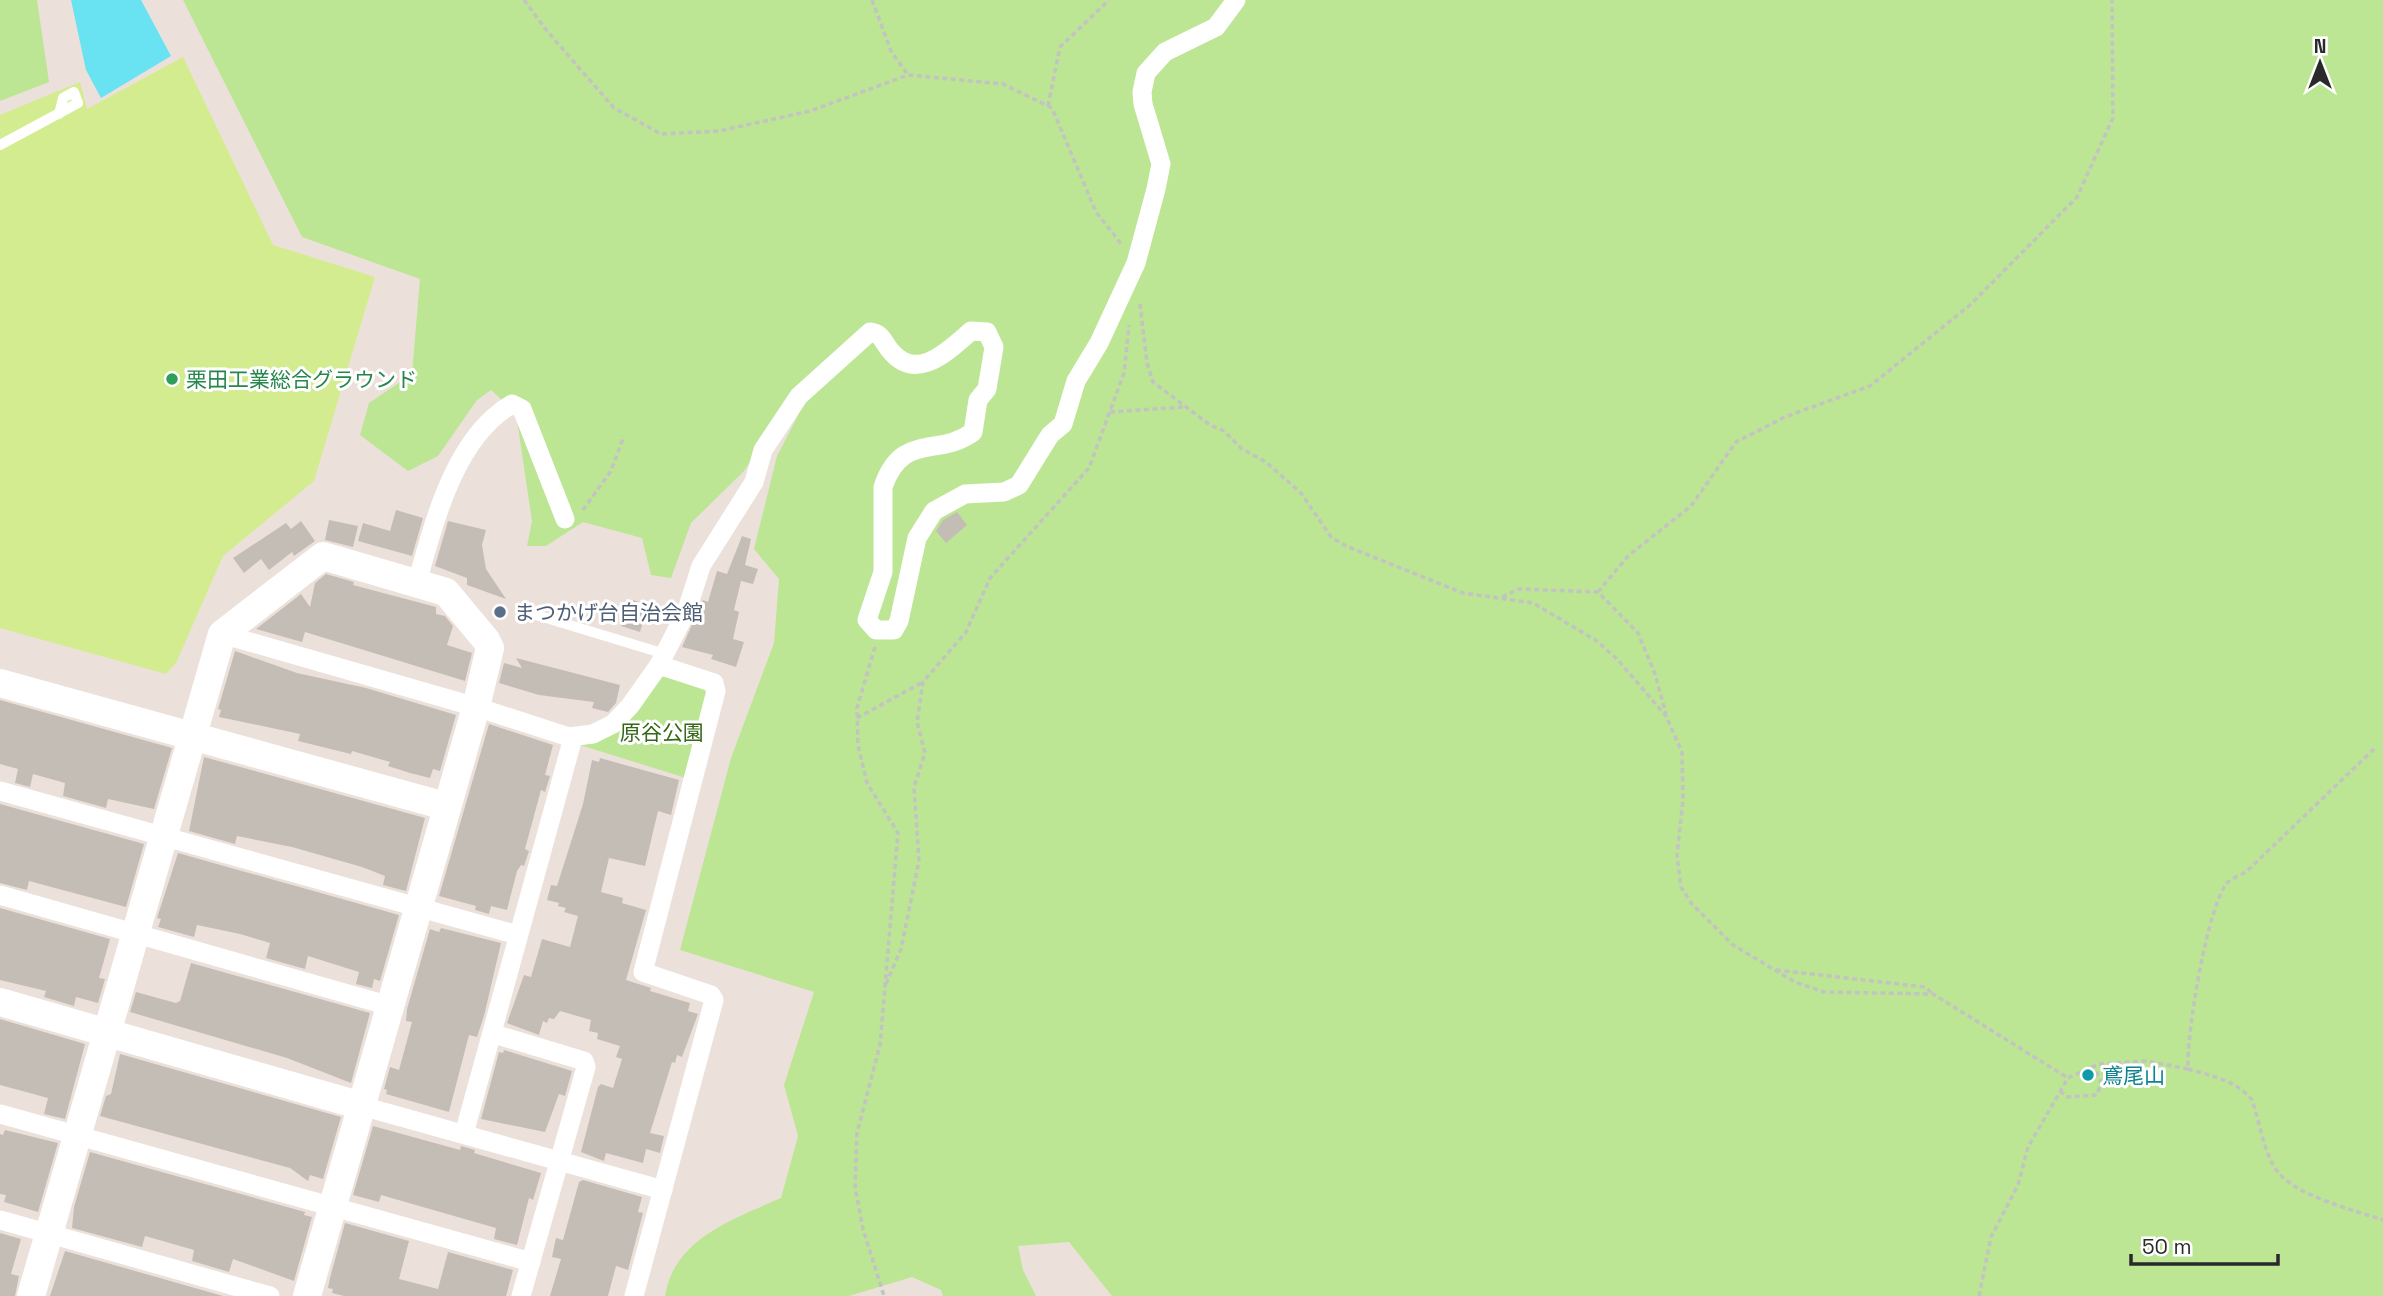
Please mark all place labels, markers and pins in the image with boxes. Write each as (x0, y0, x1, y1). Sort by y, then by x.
place label: 栗田工業総合グラウンド (186, 366, 417, 393)
marker: 栗田工業総合グラウンド (164, 371, 180, 387)
place label: まつかげ台自治会館 (514, 599, 703, 626)
marker: まつかげ台自治会館 (492, 604, 508, 620)
place label: 鳶尾山 (2102, 1062, 2165, 1089)
marker: 鳶尾山 (2080, 1067, 2096, 1083)

